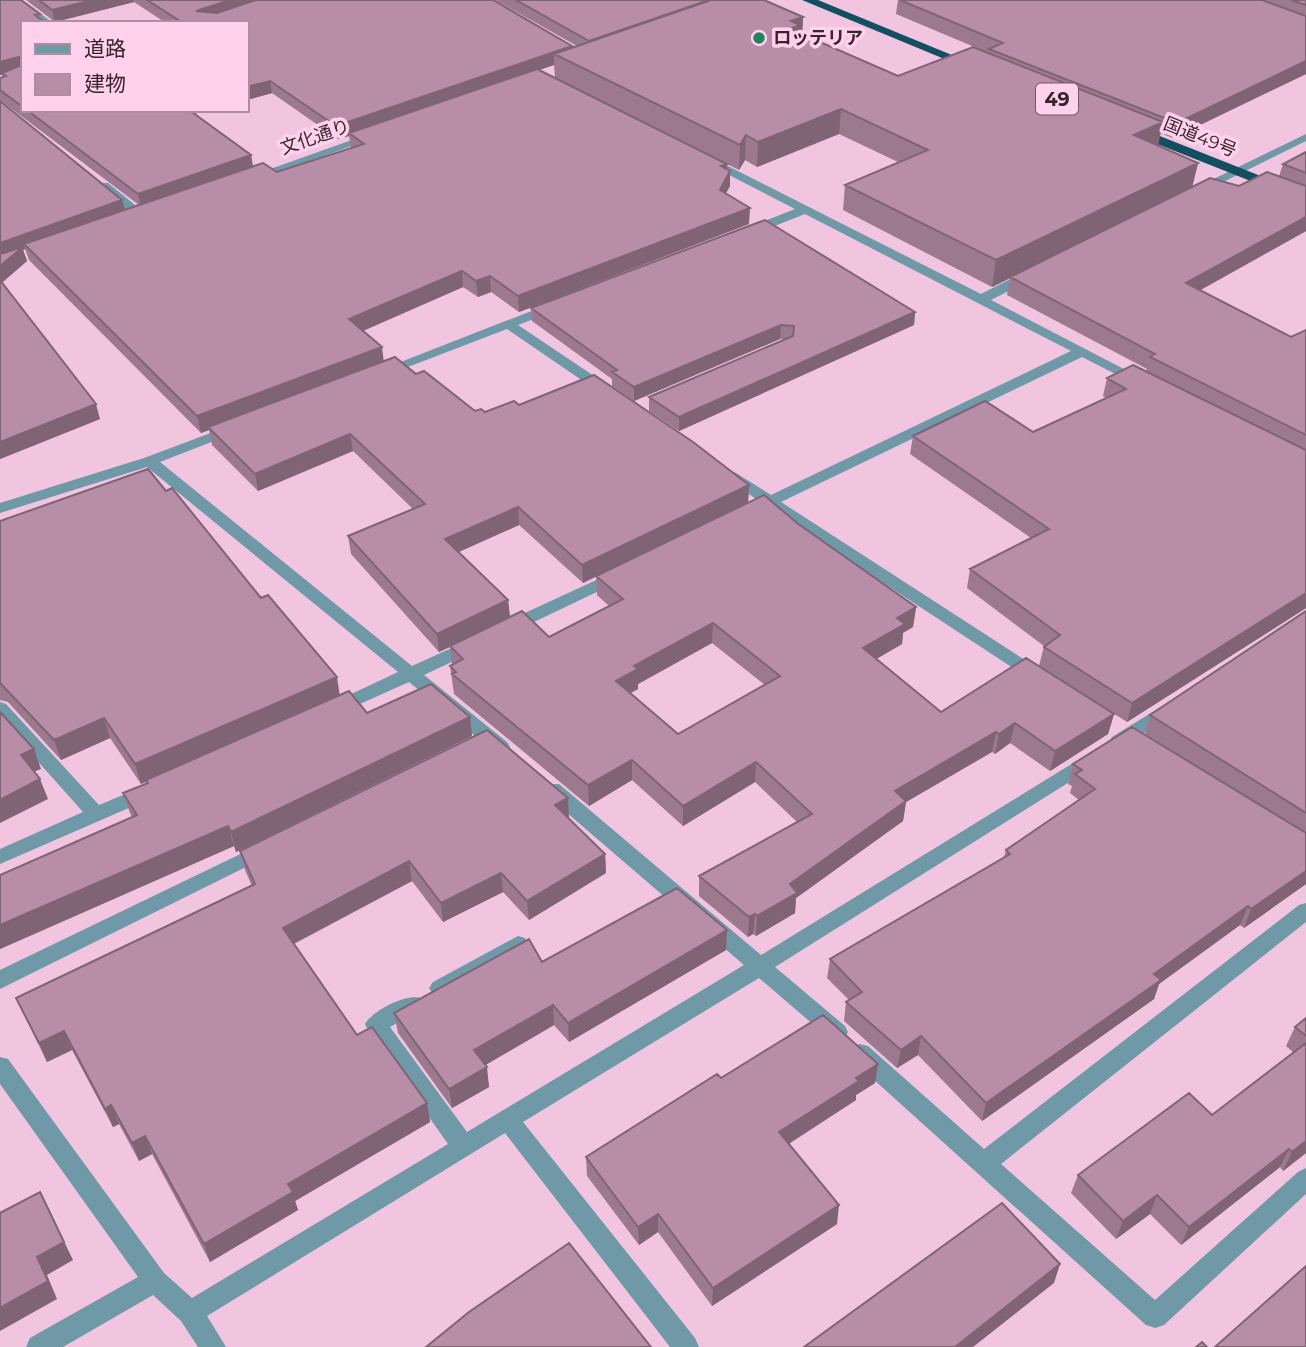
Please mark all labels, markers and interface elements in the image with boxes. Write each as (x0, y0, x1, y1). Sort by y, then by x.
legend (21, 21, 248, 112)
place label: ロッテリア (773, 27, 863, 49)
marker: ロッテリア (751, 30, 767, 46)
text: 道路 (84, 36, 126, 61)
text: 建物 (84, 71, 126, 96)
road number: 49 (1036, 83, 1078, 114)
street label: 国道49号 (1160, 112, 1240, 162)
street label: 文化通り (277, 115, 353, 159)

